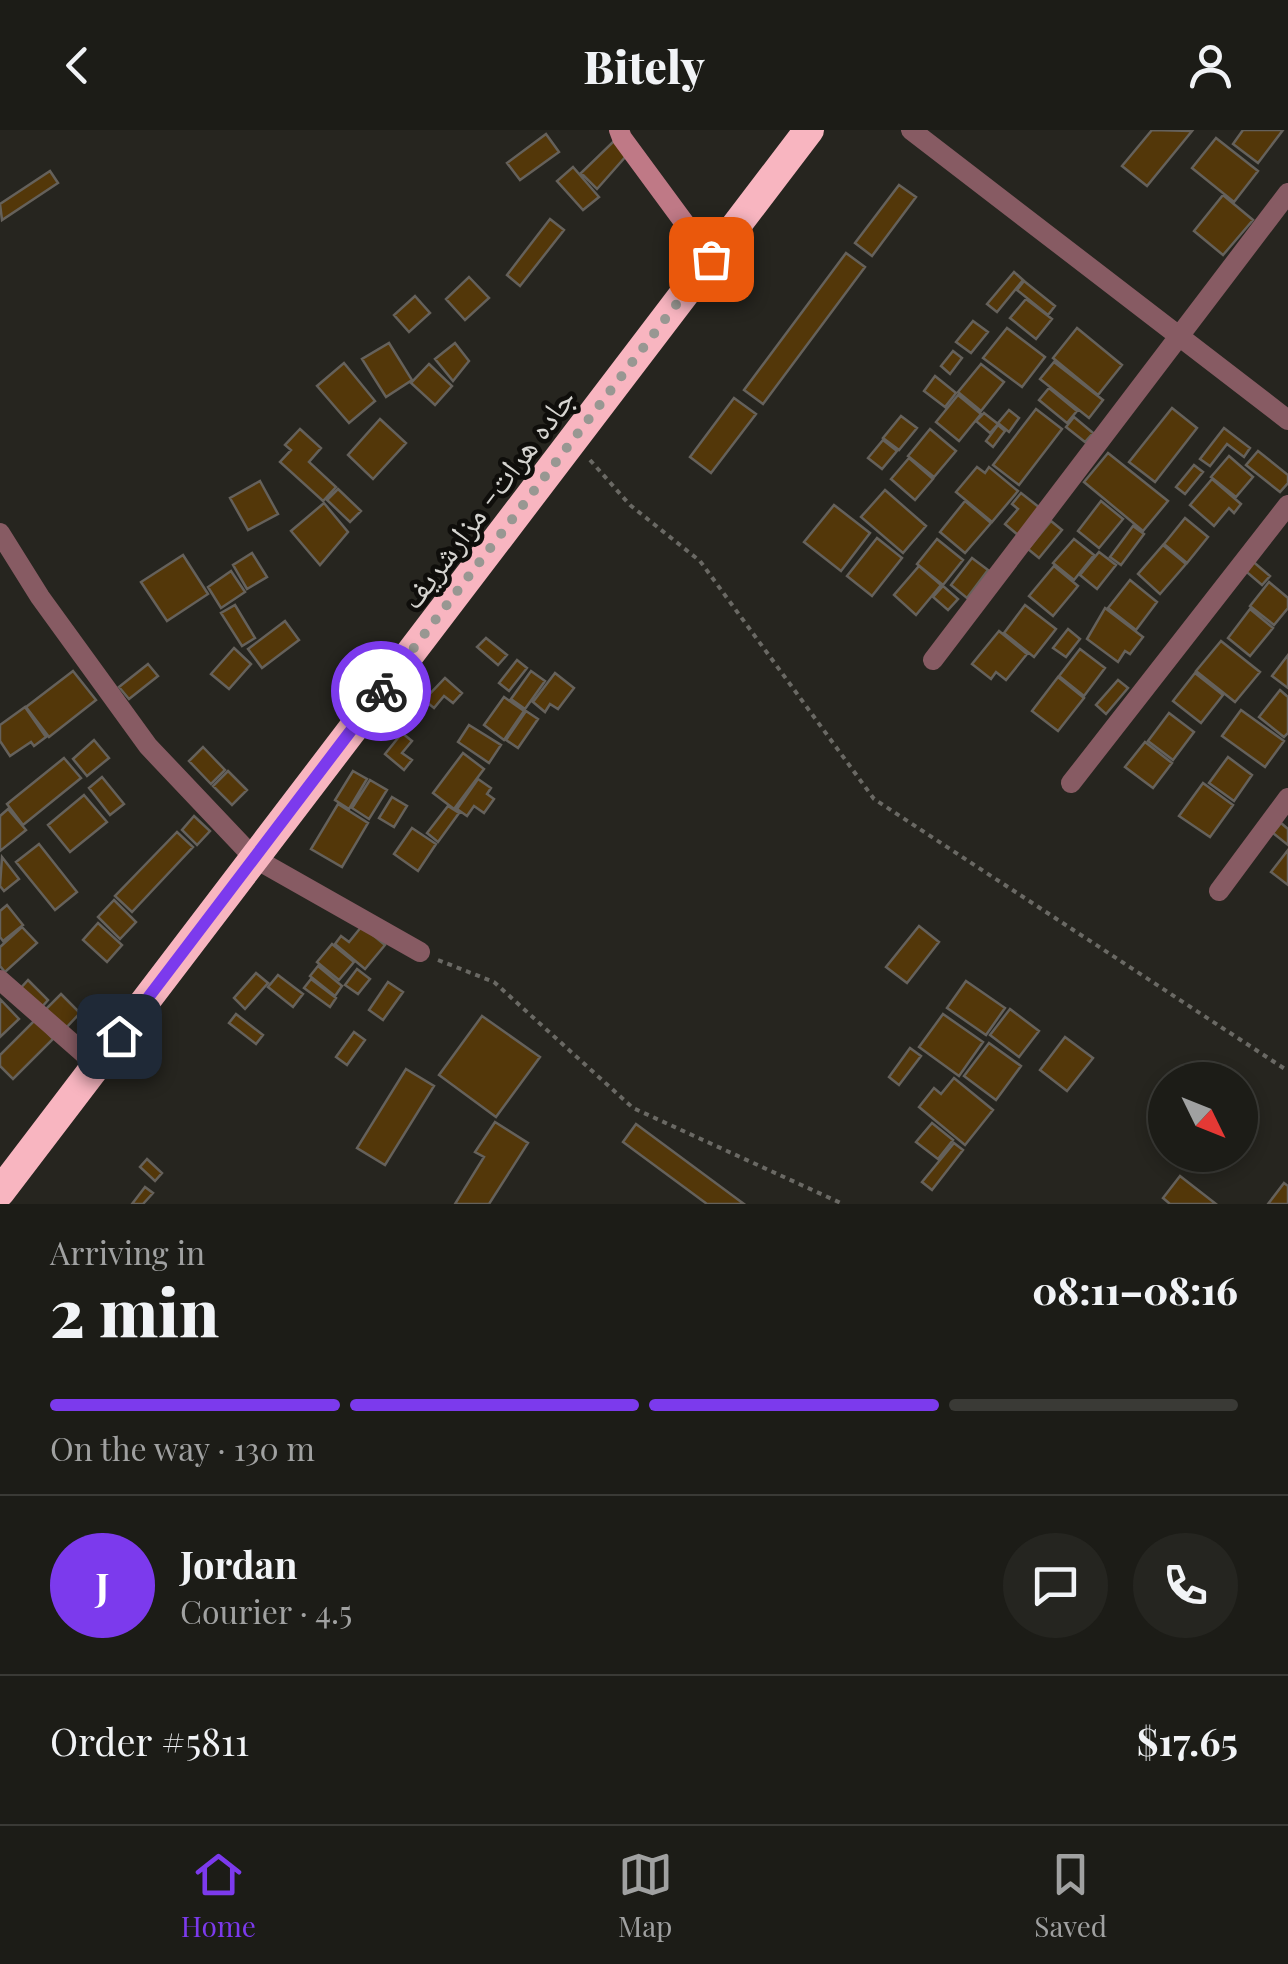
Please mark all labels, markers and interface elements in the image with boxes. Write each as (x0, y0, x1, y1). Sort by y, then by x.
text: Bitely (583, 35, 705, 95)
icon: back (50, 38, 105, 93)
icon: person (1183, 38, 1238, 93)
pin (669, 217, 754, 302)
icon: bag (684, 232, 739, 287)
street label: جاده هرات- مزارشریف (389, 378, 583, 616)
courier (331, 641, 431, 741)
icon: bike (354, 664, 409, 719)
pin (77, 994, 162, 1079)
icon: home (92, 1009, 147, 1064)
north arrow (1148, 1062, 1258, 1172)
map controls (1148, 1062, 1258, 1172)
text: Arriving in (50, 1230, 205, 1273)
text: 08:11–08:16 (1032, 1264, 1238, 1315)
text: 2 min (50, 1267, 219, 1353)
text: On the way · 130 m (50, 1426, 315, 1469)
button: chat (1003, 1533, 1108, 1638)
button: phone (1133, 1533, 1238, 1638)
text: Jordan (180, 1538, 298, 1589)
text: J (96, 1560, 109, 1611)
text: Courier · 4.5 (180, 1589, 352, 1632)
text: Order #5811 (50, 1715, 249, 1766)
text: $17.65 (1137, 1715, 1238, 1766)
tab: Home (181, 1847, 256, 1944)
tab: Map (618, 1847, 673, 1944)
tab: Saved (1034, 1847, 1107, 1944)

